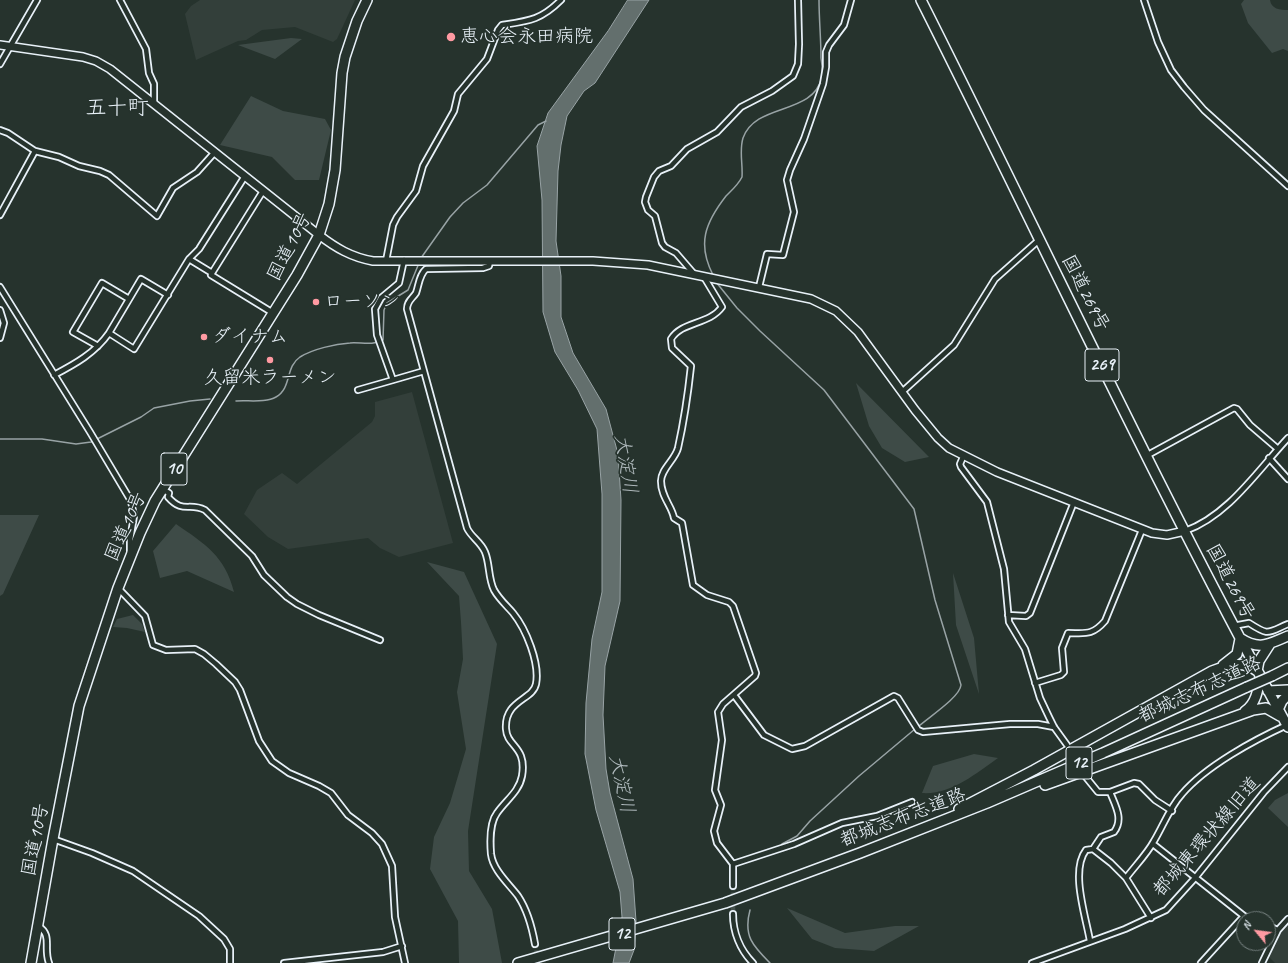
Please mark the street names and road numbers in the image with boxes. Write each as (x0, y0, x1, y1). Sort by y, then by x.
street label: 国道10号 (263, 209, 317, 285)
street label: 国道269号 (1056, 251, 1114, 335)
road number: 269 (1085, 349, 1119, 381)
road number: 10 (161, 453, 187, 485)
street label: 国道10号 (101, 489, 151, 565)
street label: 国道269号 (1201, 540, 1259, 624)
street label: 都城志布志道路 (1135, 652, 1265, 728)
road number: 12 (1066, 747, 1092, 779)
street label: 都城東環状線旧道 (1149, 772, 1265, 902)
street label: 都城志布志道路 (837, 784, 969, 852)
street label: 国道10号 (18, 801, 54, 879)
road number: 12 (609, 918, 635, 950)

